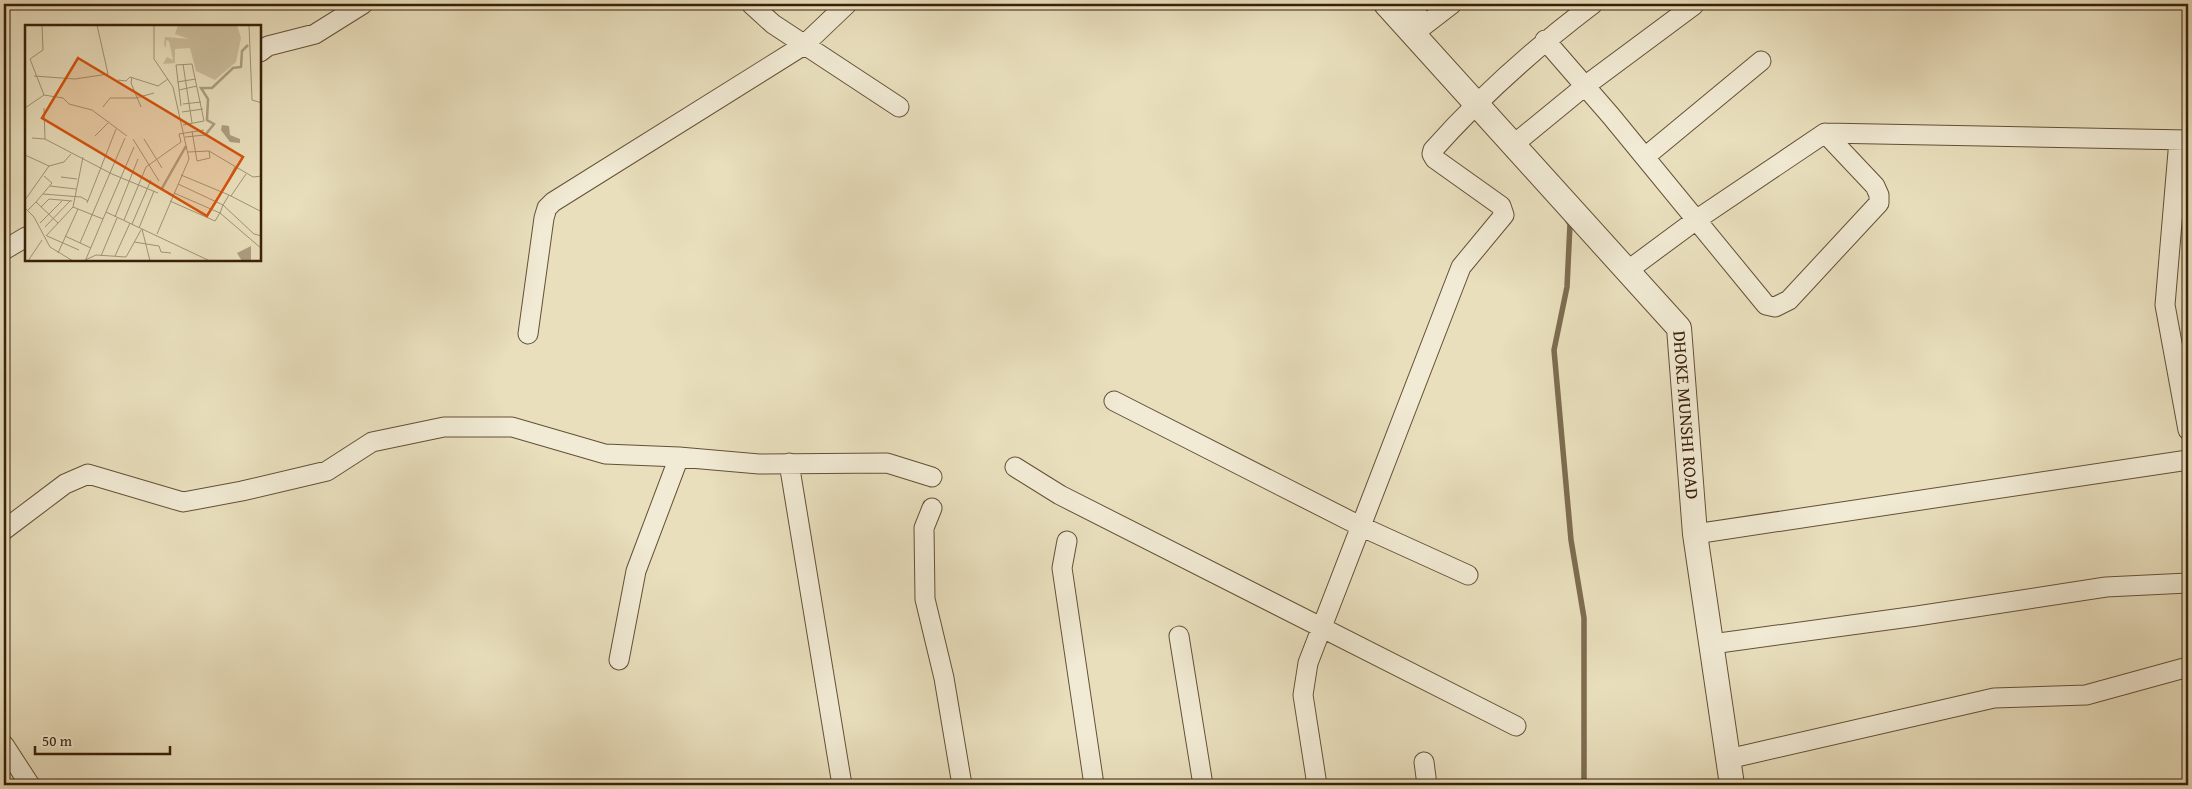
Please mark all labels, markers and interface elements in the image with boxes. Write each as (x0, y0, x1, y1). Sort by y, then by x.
inset map (25, 25, 261, 261)
street label: DHOKE MUNSHI ROAD (1666, 330, 1706, 500)
scale bar (35, 724, 170, 756)
text: 50 m (42, 730, 73, 751)

